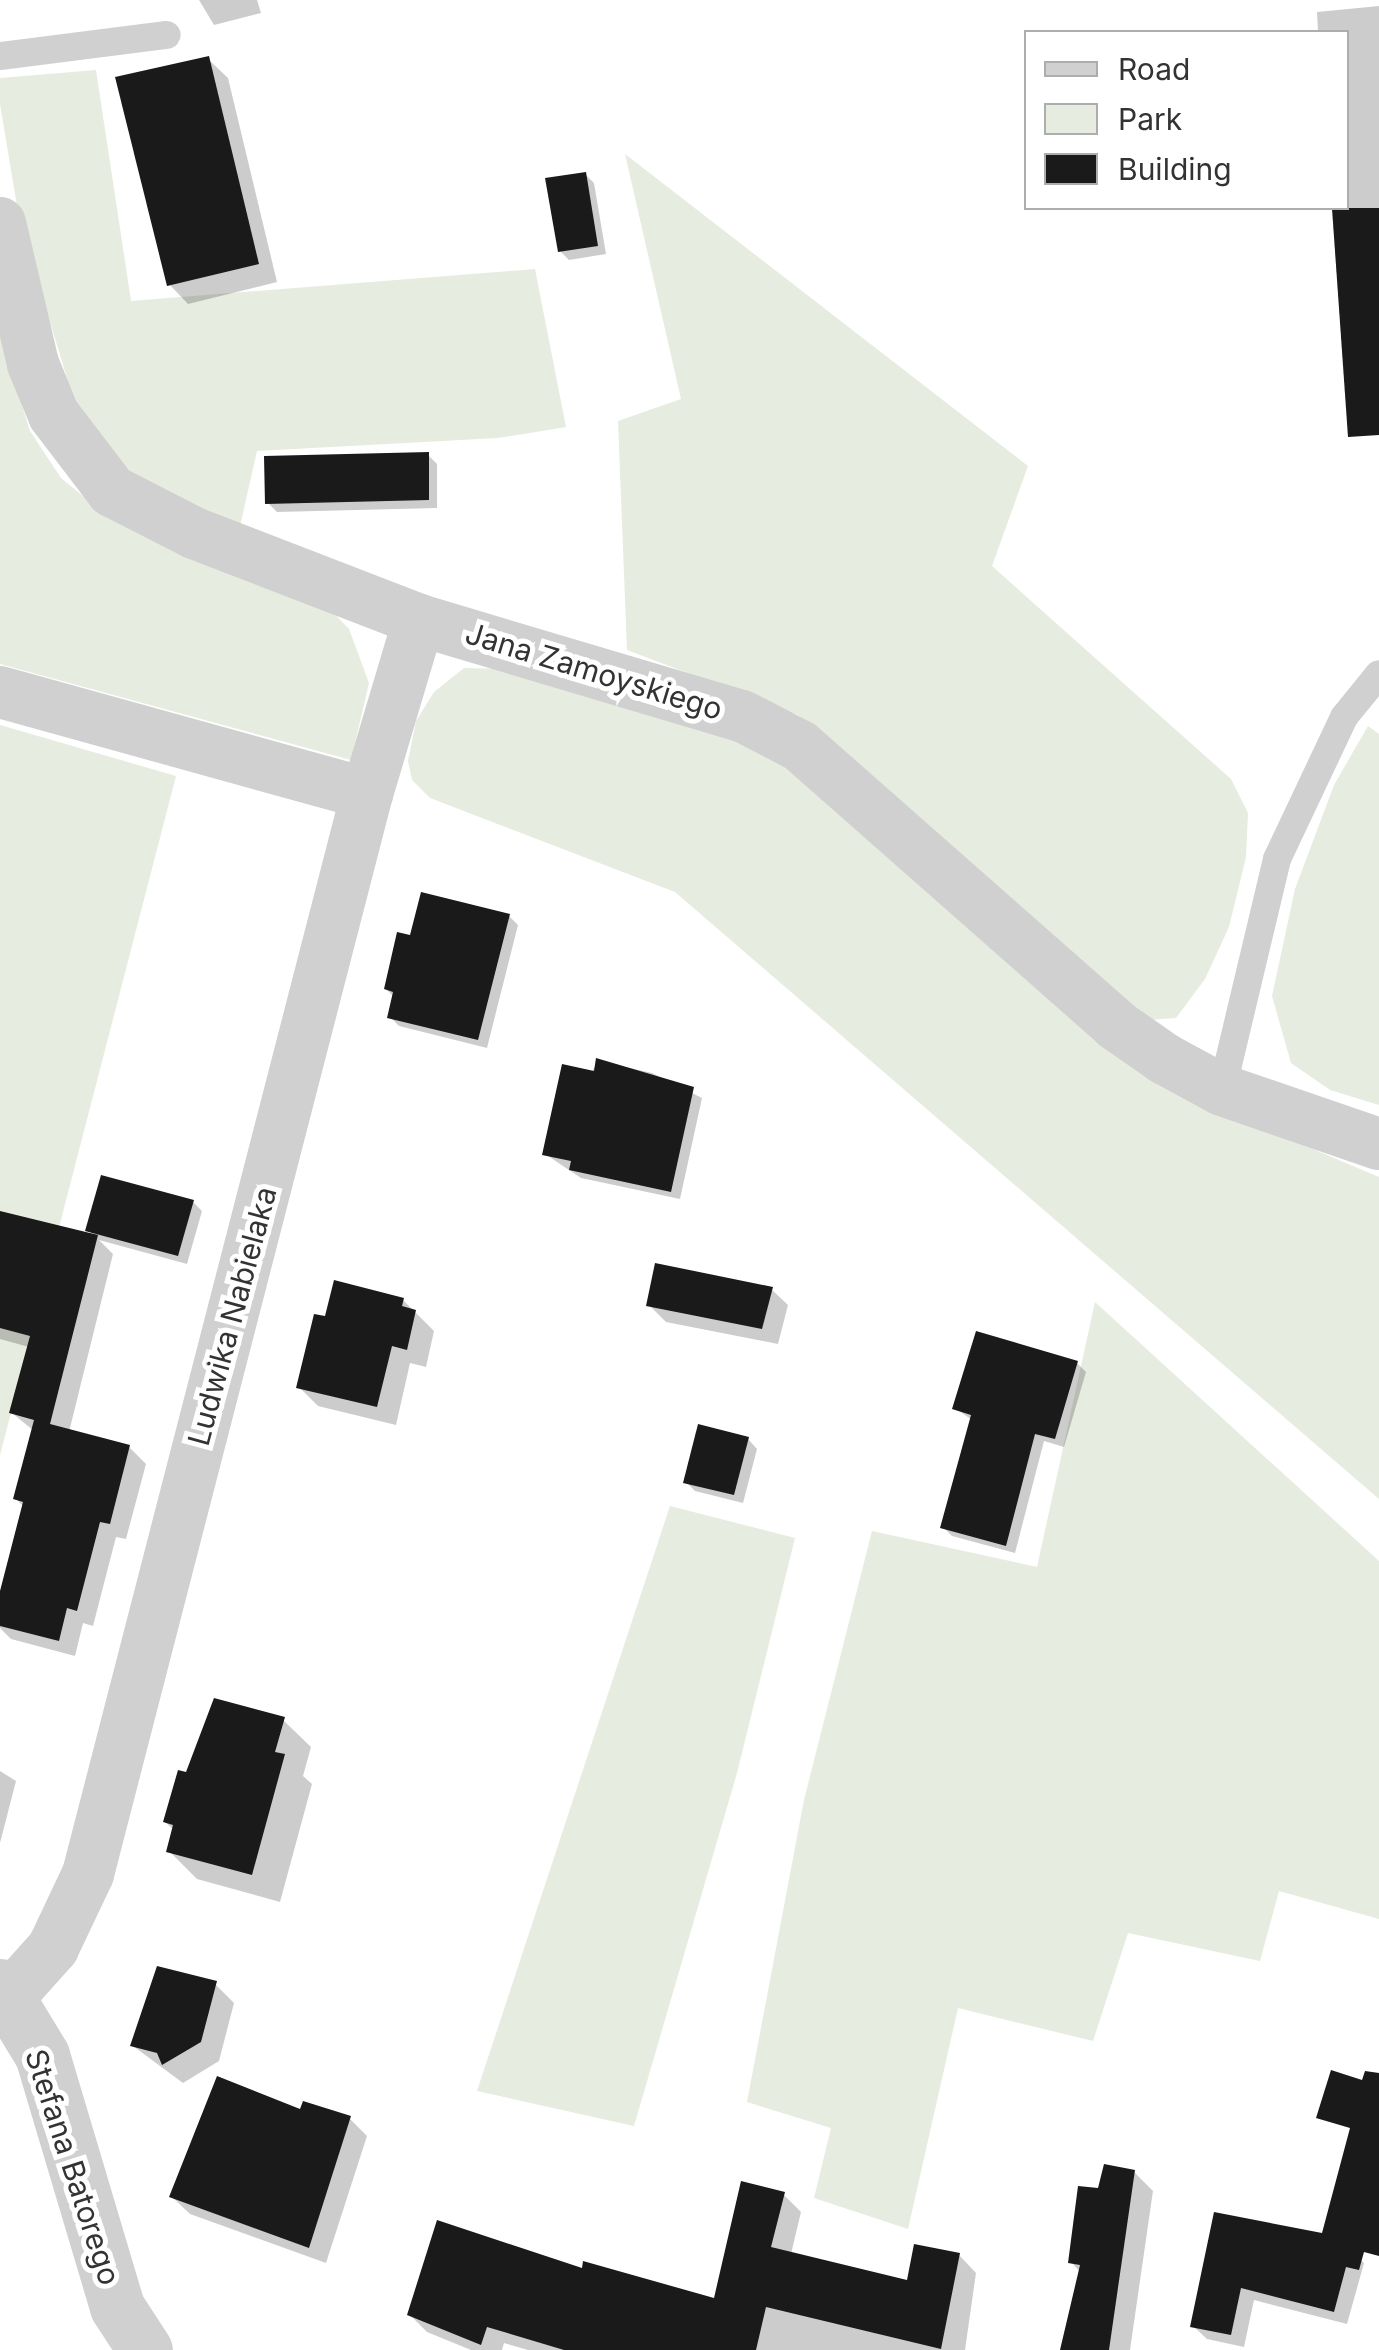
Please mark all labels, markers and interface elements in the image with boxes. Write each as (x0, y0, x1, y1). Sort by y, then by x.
legend (1024, 30, 1349, 210)
text: Road (1118, 51, 1190, 87)
text: Park (1118, 101, 1182, 137)
text: Building (1118, 151, 1232, 187)
street label: Jana Zamoyskiego (461, 615, 727, 727)
street label: Ludwika Nabielaka (180, 1183, 284, 1449)
street label: Stefana Batorego (18, 2045, 128, 2289)

